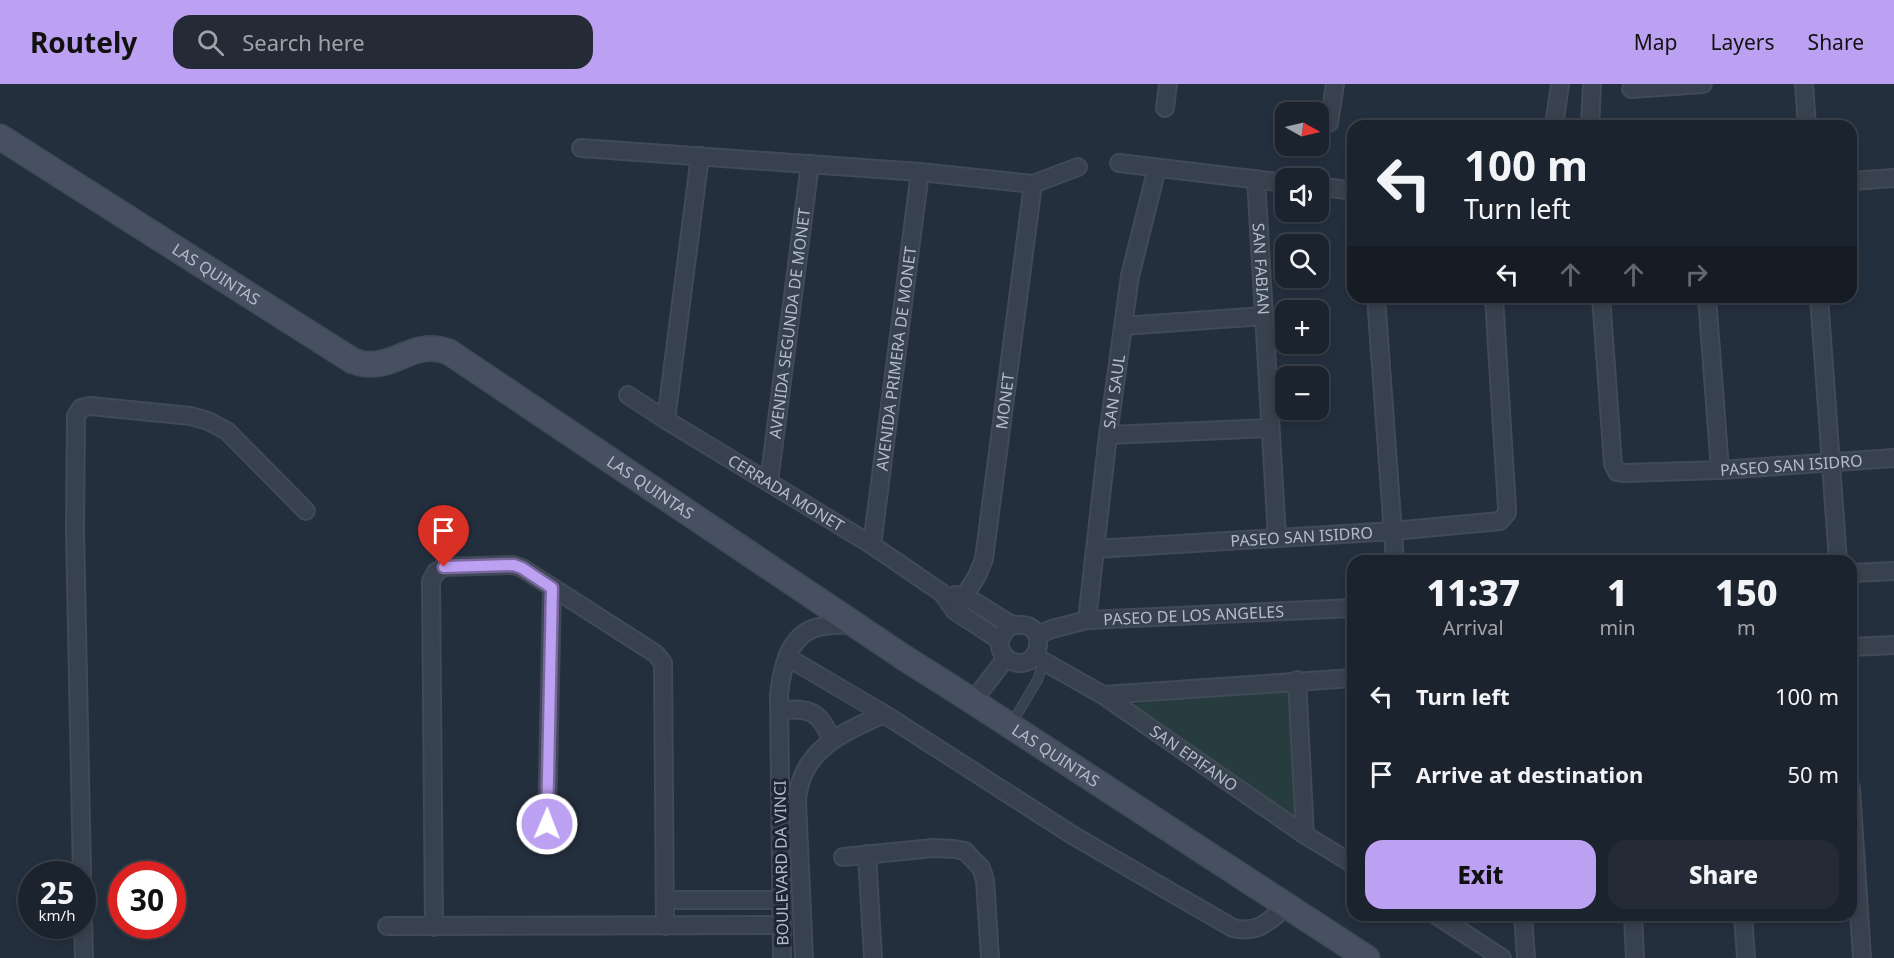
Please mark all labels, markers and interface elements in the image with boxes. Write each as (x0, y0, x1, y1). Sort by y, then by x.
search box (173, 15, 593, 69)
text: Routely (30, 23, 137, 61)
icon: search (194, 26, 227, 59)
text: Search here (242, 27, 365, 57)
text: Map (1634, 28, 1678, 56)
text: Layers (1711, 28, 1775, 56)
text: Share (1808, 28, 1864, 56)
north arrow (1275, 102, 1329, 156)
map controls (1275, 102, 1329, 420)
text: 100 m (1464, 136, 1588, 193)
icon: left (1365, 144, 1443, 222)
button: sound (1275, 168, 1329, 222)
text: Turn left (1464, 190, 1570, 227)
street label: AVENIDA SEGUNDA DE MONET (764, 207, 815, 440)
street label: SAN FABIAN (1248, 222, 1275, 315)
button: search (1275, 234, 1329, 288)
street label: LAS QUINTAS (168, 238, 265, 310)
street label: AVENIDA PRIMERA DE MONET (871, 245, 921, 472)
icon: left (1491, 258, 1524, 291)
icon: ahead (1554, 258, 1587, 291)
icon: ahead (1617, 258, 1650, 291)
icon: right (1680, 258, 1713, 291)
button: + (1275, 300, 1329, 354)
street label: SAN SAUL (1098, 353, 1130, 430)
button: − (1275, 366, 1329, 420)
street label: MONET (990, 371, 1019, 431)
street label: CERRADA MONET (724, 449, 848, 537)
street label: PASEO SAN ISIDRO (1719, 449, 1863, 481)
street label: LAS QUINTAS (603, 450, 698, 525)
pin (418, 505, 469, 567)
icon: arrive (427, 514, 460, 547)
street label: PASEO SAN ISIDRO (1230, 521, 1374, 552)
text: 11:37 (1426, 568, 1520, 617)
text: 1 (1607, 568, 1628, 617)
text: 150 (1715, 568, 1778, 617)
street label: PASEO DE LOS ANGELES (1103, 600, 1285, 630)
text: Arrival (1443, 614, 1504, 641)
text: min (1599, 614, 1636, 641)
text: m (1737, 614, 1756, 641)
icon: left (1365, 680, 1398, 713)
text: Turn left (1416, 681, 1510, 711)
text: 100 m (1775, 681, 1839, 711)
street label: LAS QUINTAS (1008, 719, 1104, 792)
street label: SAN EPIFANO (1146, 720, 1242, 796)
icon: arrive (1365, 758, 1398, 791)
text: Arrive at destination (1416, 759, 1643, 789)
text: 50 m (1788, 759, 1839, 789)
street label: BOULEVARD DA VINCI (769, 780, 793, 946)
position arrow (515, 792, 579, 856)
button: Exit (1365, 840, 1596, 909)
button: Share (1608, 840, 1839, 909)
speed limit sign: 30 (108, 861, 186, 939)
text: 25 (40, 872, 74, 913)
text: km/h (39, 905, 75, 925)

